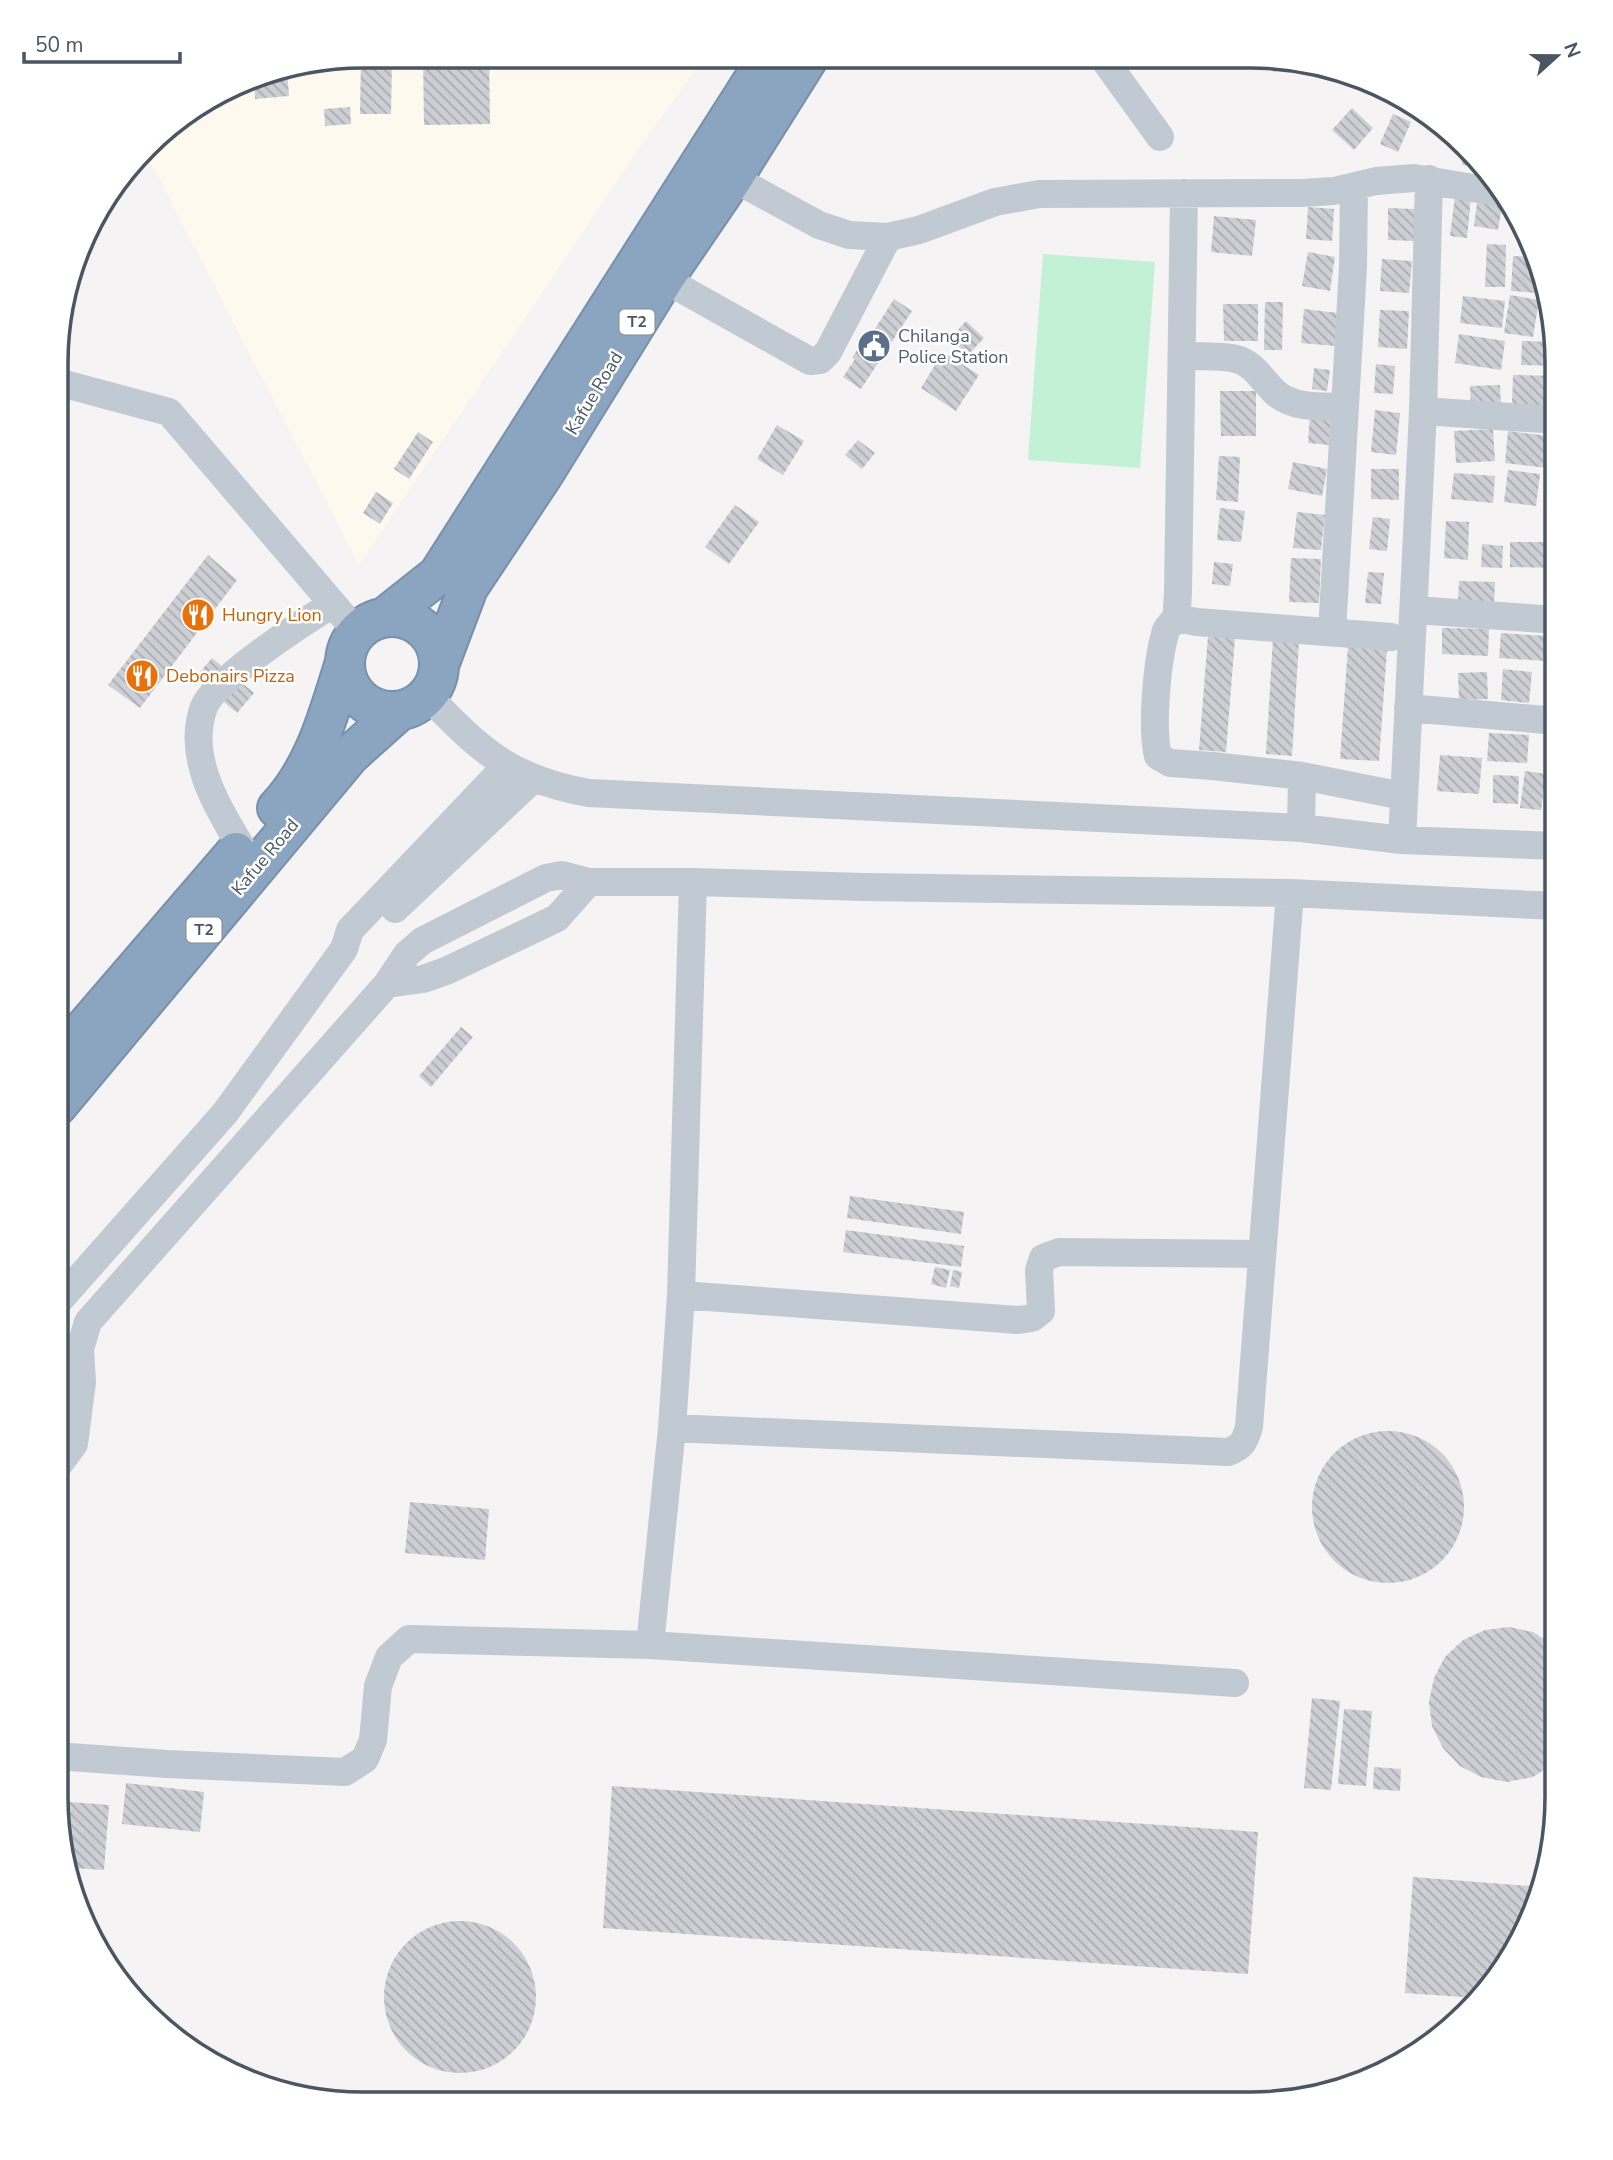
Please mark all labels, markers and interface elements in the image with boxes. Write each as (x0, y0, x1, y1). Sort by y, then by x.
scale bar (24, 21, 180, 65)
north arrow (1522, 21, 1592, 91)
text: 50 m (35, 31, 84, 59)
text: N (1557, 39, 1587, 62)
road number: T2 (620, 310, 654, 334)
place label: Chilanga Police Station (898, 324, 1008, 369)
public building icon: Chilanga Police Station (855, 327, 893, 365)
street label: Kafue Road (560, 347, 628, 439)
restaurant icon: Hungry Lion (179, 596, 217, 634)
place label: Hungry Lion (222, 603, 322, 627)
restaurant icon: Debonairs Pizza (123, 657, 161, 695)
place label: Debonairs Pizza (166, 664, 295, 688)
street label: Kafue Road (226, 814, 304, 900)
road number: T2 (186, 918, 222, 942)

